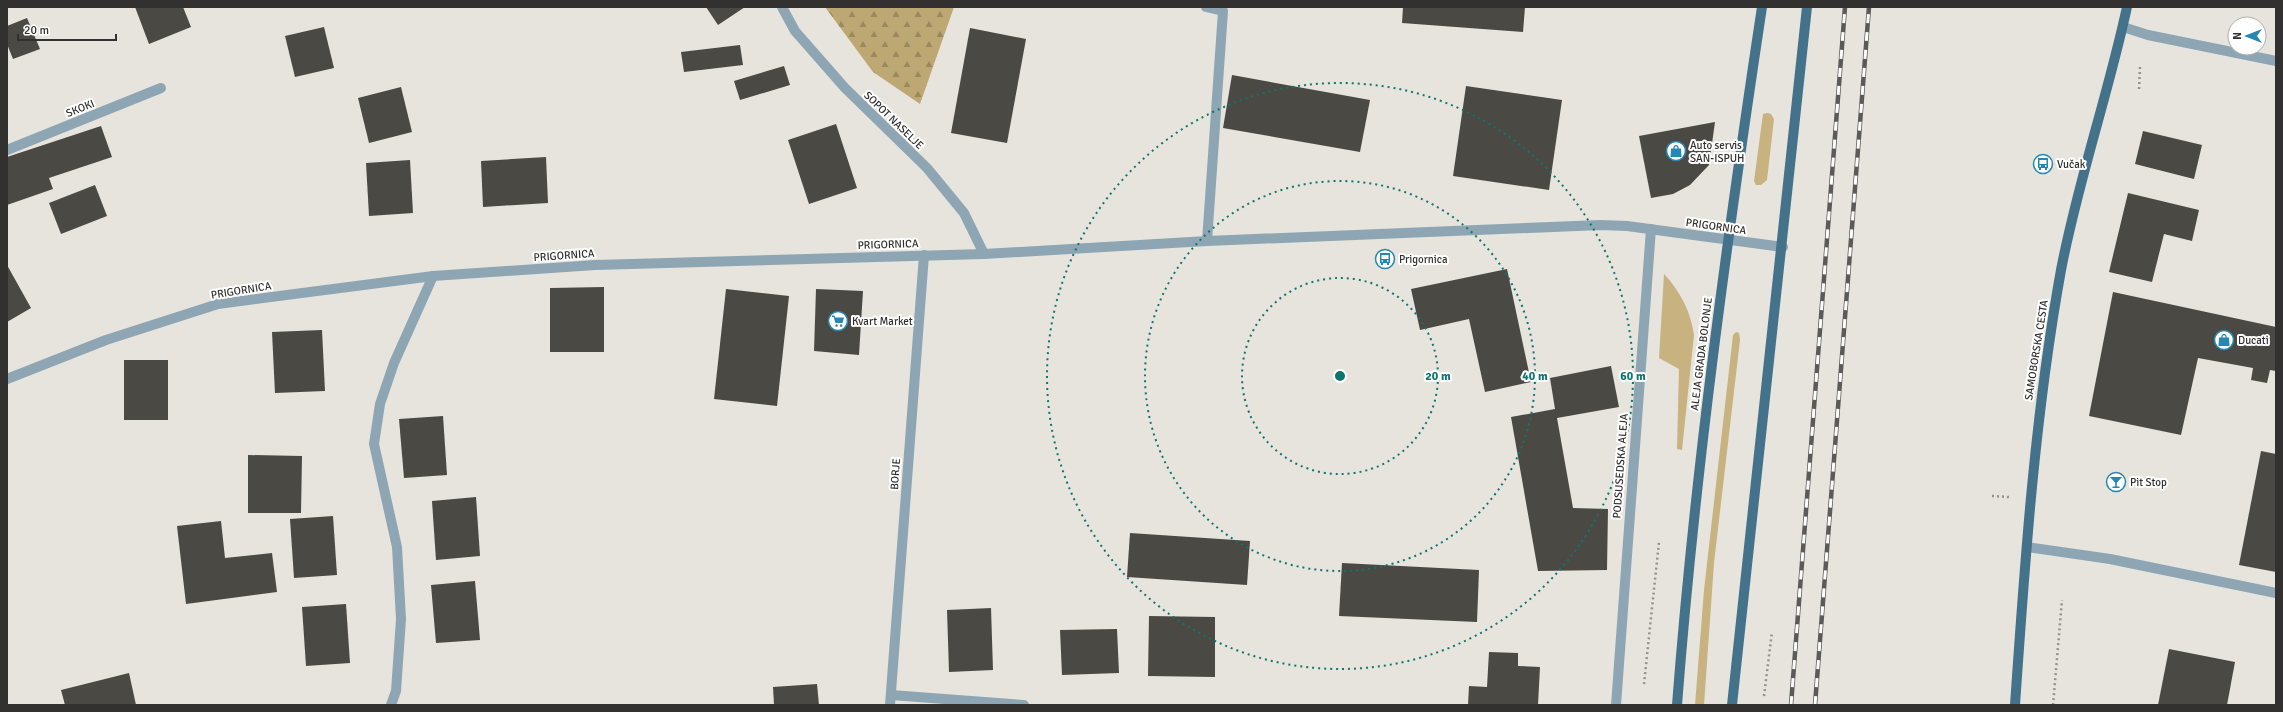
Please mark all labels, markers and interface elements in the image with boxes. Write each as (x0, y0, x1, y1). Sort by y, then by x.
scale bar (18, 16, 116, 42)
north arrow (2227, 16, 2267, 56)
text: 20 m (24, 23, 49, 38)
text: N (2231, 32, 2244, 40)
street label: SOPOT NASELJE (861, 89, 926, 152)
street label: SKOKI (64, 97, 96, 120)
place label: Auto servis SAN-ISPUH (1690, 139, 1745, 165)
shop icon: Auto servis SAN-ISPUH (1665, 140, 1687, 162)
bus stop icon: Vučak (2032, 153, 2054, 175)
place label: Vučak (2057, 158, 2086, 171)
street label: PRIGORNICA (1685, 216, 1747, 237)
street label: PRIGORNICA (857, 237, 919, 252)
street label: PRIGORNICA (533, 247, 595, 264)
bus stop icon: Prigornica (1374, 248, 1396, 270)
place label: Prigornica (1399, 253, 1448, 266)
street label: PRIGORNICA (210, 279, 273, 302)
street label: ALEJA GRADA BOLONJE (1688, 297, 1715, 411)
street label: SAMOBORSKA CESTA (2022, 299, 2051, 401)
supermarket icon: Kvart Market (827, 310, 849, 332)
place label: Kvart Market (852, 315, 913, 328)
shop icon: Ducati (2213, 329, 2235, 351)
place label: Ducati (2238, 334, 2269, 347)
centre of rings (1333, 369, 1347, 383)
text: 20 m (1425, 369, 1451, 384)
text: 40 m (1522, 369, 1548, 384)
text: 60 m (1620, 369, 1646, 384)
street label: PODSUSEDSKA ALEJA (1610, 413, 1631, 519)
street label: BORJE (888, 458, 903, 490)
bar icon: Pit Stop (2105, 471, 2127, 493)
place label: Pit Stop (2130, 476, 2167, 489)

